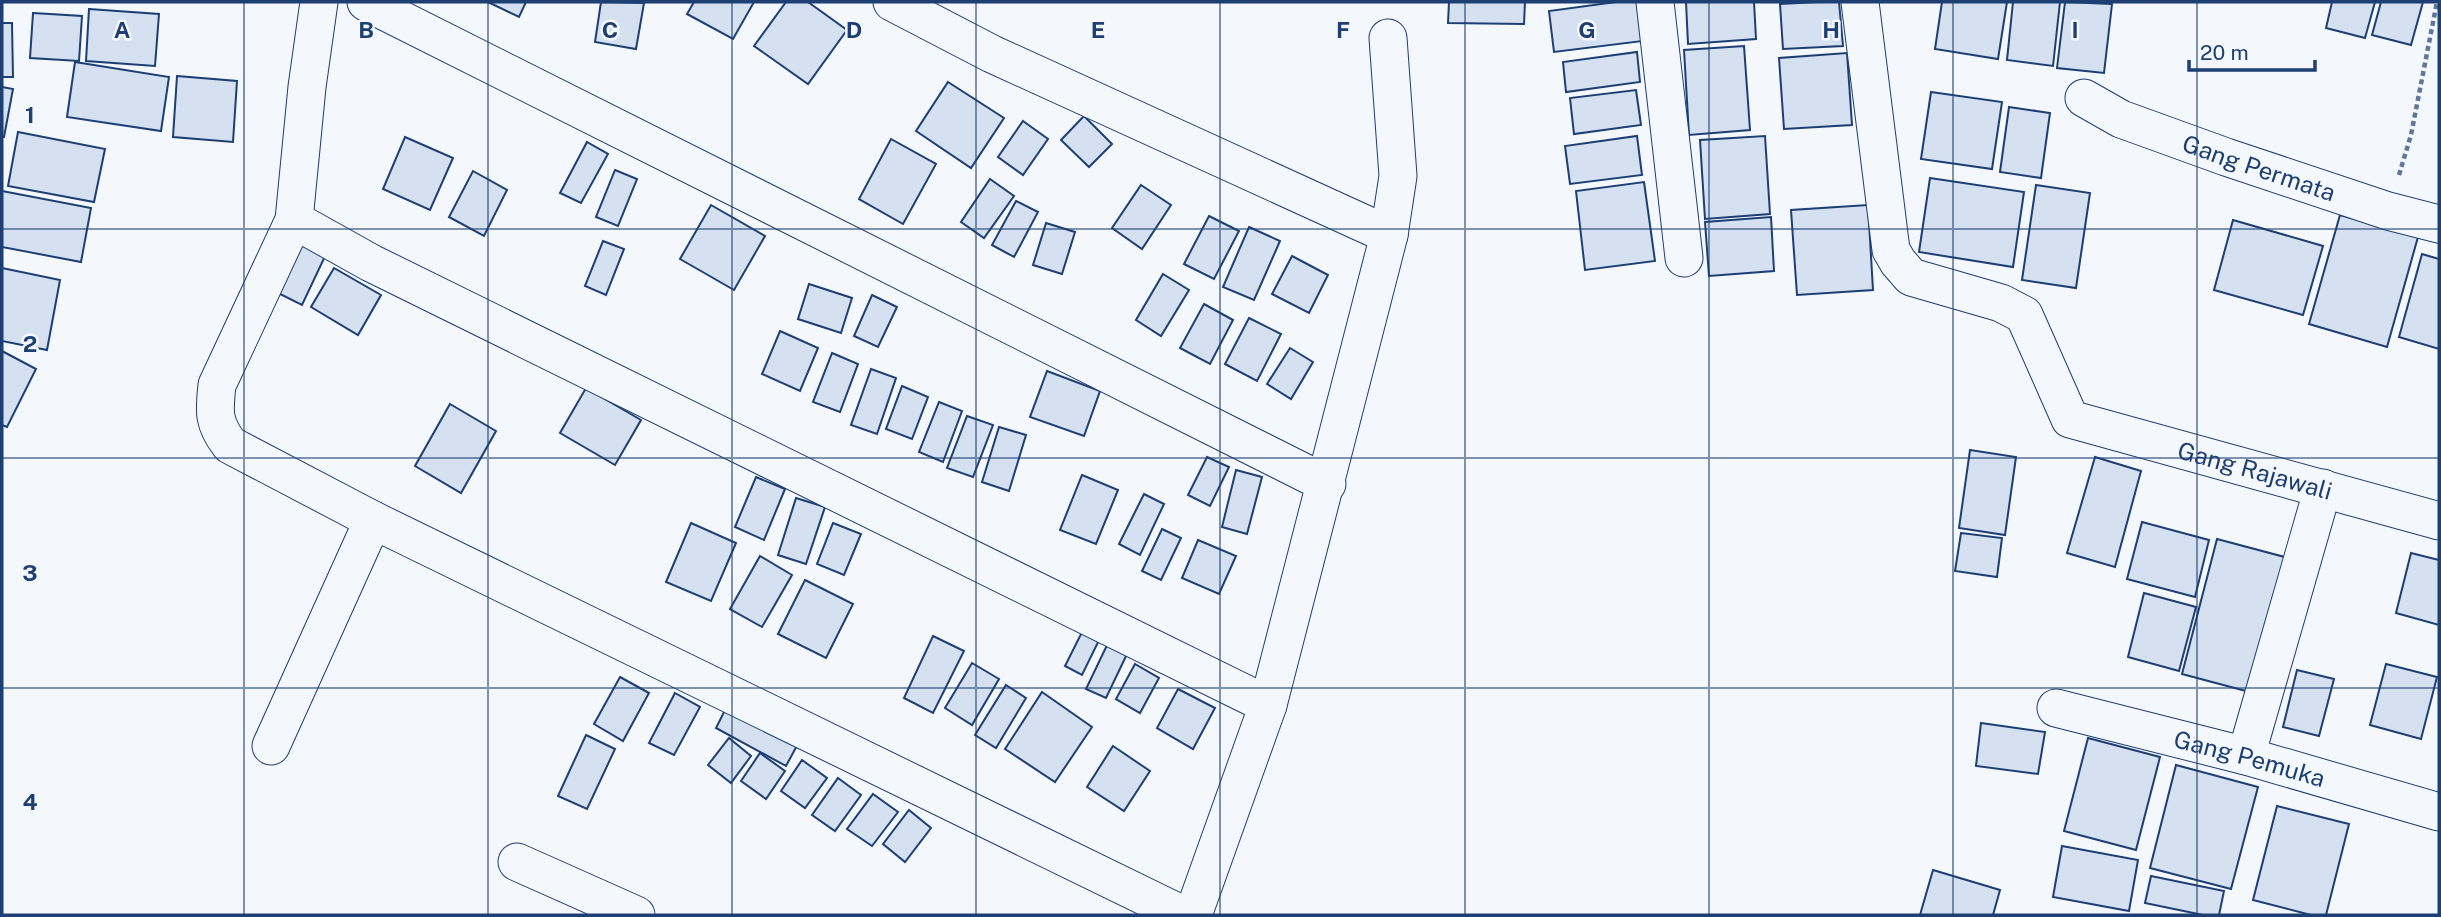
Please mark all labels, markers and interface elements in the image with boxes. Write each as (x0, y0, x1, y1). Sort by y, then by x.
text: A (114, 16, 131, 43)
text: B (358, 16, 374, 43)
text: C (602, 16, 618, 43)
text: D (846, 16, 862, 43)
text: E (1091, 16, 1105, 43)
text: F (1336, 16, 1350, 43)
text: G (1578, 16, 1596, 43)
text: H (1822, 16, 1840, 43)
text: I (2071, 16, 2079, 43)
scale bar (2189, 28, 2315, 72)
text: 20 m (2200, 40, 2249, 65)
text: 1 (25, 101, 35, 128)
street label: Gang Permata (2179, 129, 2339, 207)
text: 2 (23, 330, 37, 357)
street label: Gang Rajawali (2175, 435, 2335, 505)
text: 3 (22, 559, 38, 586)
street label: Gang Pemuka (2171, 724, 2328, 792)
text: 4 (22, 788, 38, 815)

